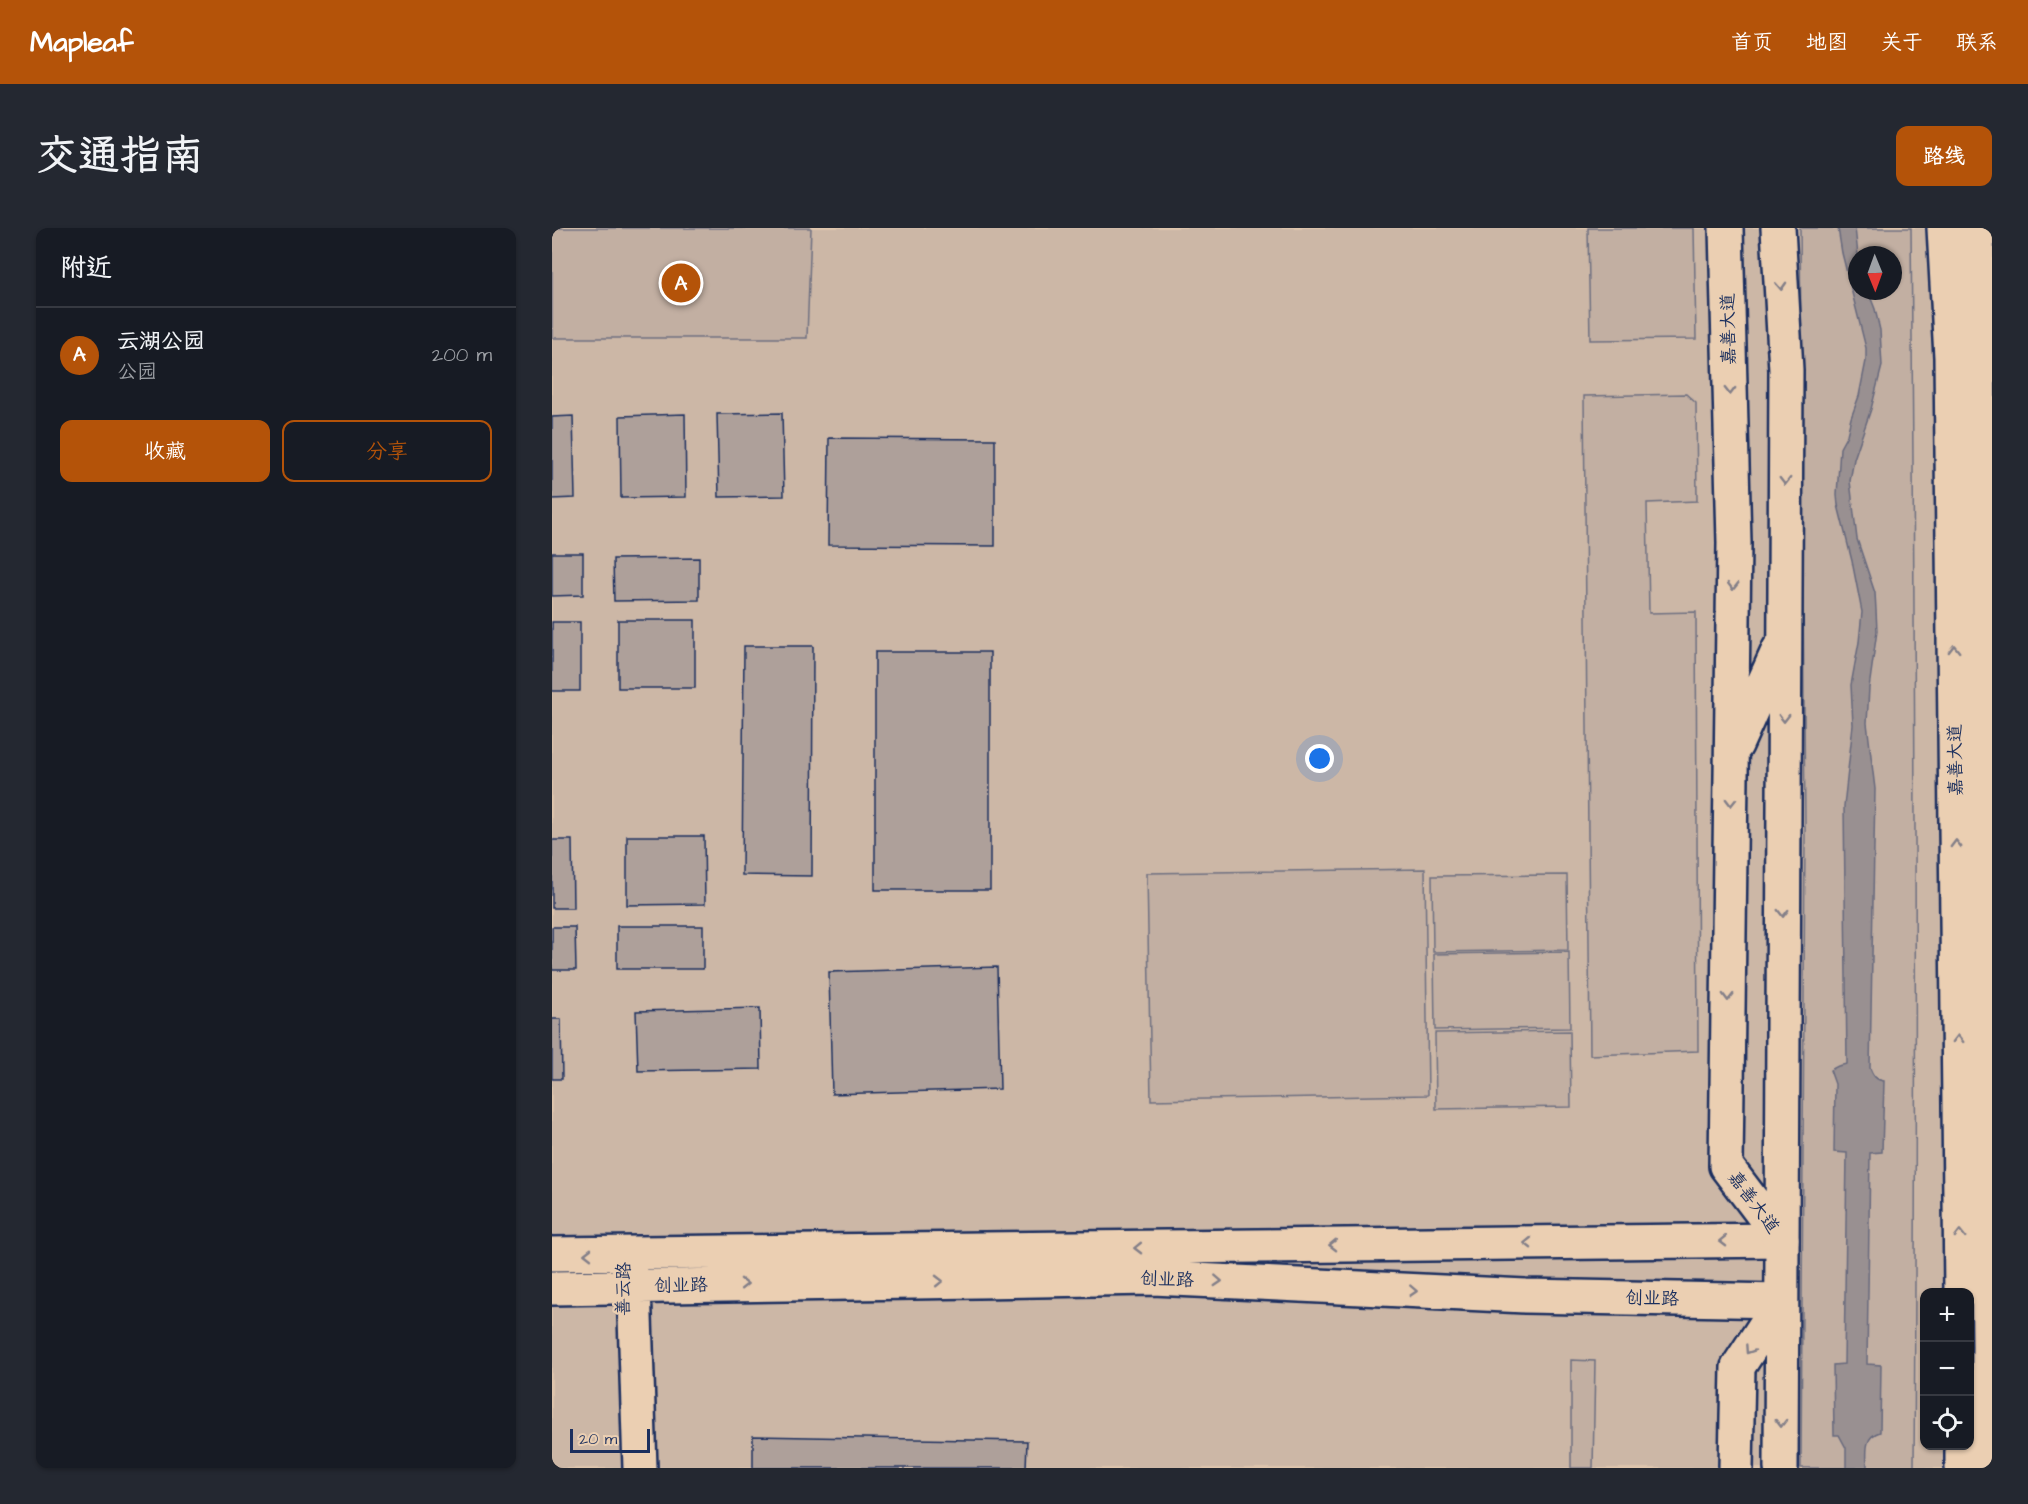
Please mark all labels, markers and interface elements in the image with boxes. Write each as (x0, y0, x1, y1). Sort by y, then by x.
text: Mapleaf (30, 23, 133, 62)
text: 首页 (1731, 28, 1773, 57)
text: 地图 (1806, 28, 1848, 57)
text: 关于 (1881, 28, 1923, 57)
text: 联系 (1956, 28, 1998, 57)
button: 路线 (1896, 126, 1992, 186)
text: 交通指南 (36, 128, 204, 186)
north arrow (1848, 246, 1902, 300)
text: 附近 (60, 250, 112, 286)
pin: A (662, 260, 700, 306)
one-way arrow (1775, 282, 1788, 291)
street label: 嘉善大道 (1715, 293, 1742, 365)
text: 云湖公园 (117, 326, 205, 357)
text: A (73, 341, 86, 369)
text: 200 m (432, 341, 492, 369)
text: 公园 (117, 358, 157, 386)
one-way arrow (1724, 387, 1736, 396)
button: 收藏 (60, 420, 270, 482)
button: 分享 (282, 420, 492, 482)
one-way arrow (1779, 477, 1791, 486)
one-way arrow (1727, 582, 1739, 591)
one-way arrow (1948, 645, 1960, 654)
one-way arrow (1778, 714, 1790, 723)
street label: 嘉善大道 (1942, 724, 1969, 796)
your location (1305, 744, 1334, 773)
one-way arrow (1724, 798, 1737, 807)
one-way arrow (1950, 840, 1962, 849)
one-way arrow (1777, 909, 1789, 918)
one-way arrow (1722, 993, 1734, 1002)
one-way arrow (1952, 1035, 1964, 1044)
street label: 嘉善大道 (1722, 1166, 1785, 1239)
one-way arrow (1954, 1230, 1966, 1239)
one-way arrow (1719, 1235, 1728, 1247)
one-way arrow (1524, 1237, 1533, 1249)
one-way arrow (1329, 1239, 1338, 1252)
one-way arrow (1134, 1241, 1143, 1254)
one-way arrow (583, 1248, 592, 1260)
street label: 善云路 (611, 1262, 636, 1316)
street label: 创业路 (1140, 1266, 1194, 1293)
street label: 创业路 (654, 1273, 708, 1298)
one-way arrow (935, 1275, 944, 1287)
one-way arrow (1213, 1275, 1222, 1288)
one-way arrow (740, 1278, 749, 1290)
one-way arrow (1408, 1284, 1417, 1297)
street label: 创业路 (1625, 1286, 1679, 1311)
map controls (1920, 1288, 1974, 1450)
button: + (1920, 1288, 1974, 1342)
button: − (1920, 1342, 1974, 1396)
one-way arrow (1745, 1343, 1756, 1354)
button: locate (1920, 1396, 1974, 1450)
one-way arrow (1775, 1418, 1787, 1427)
scale bar (570, 1426, 650, 1454)
text: 20 m (579, 1428, 617, 1450)

